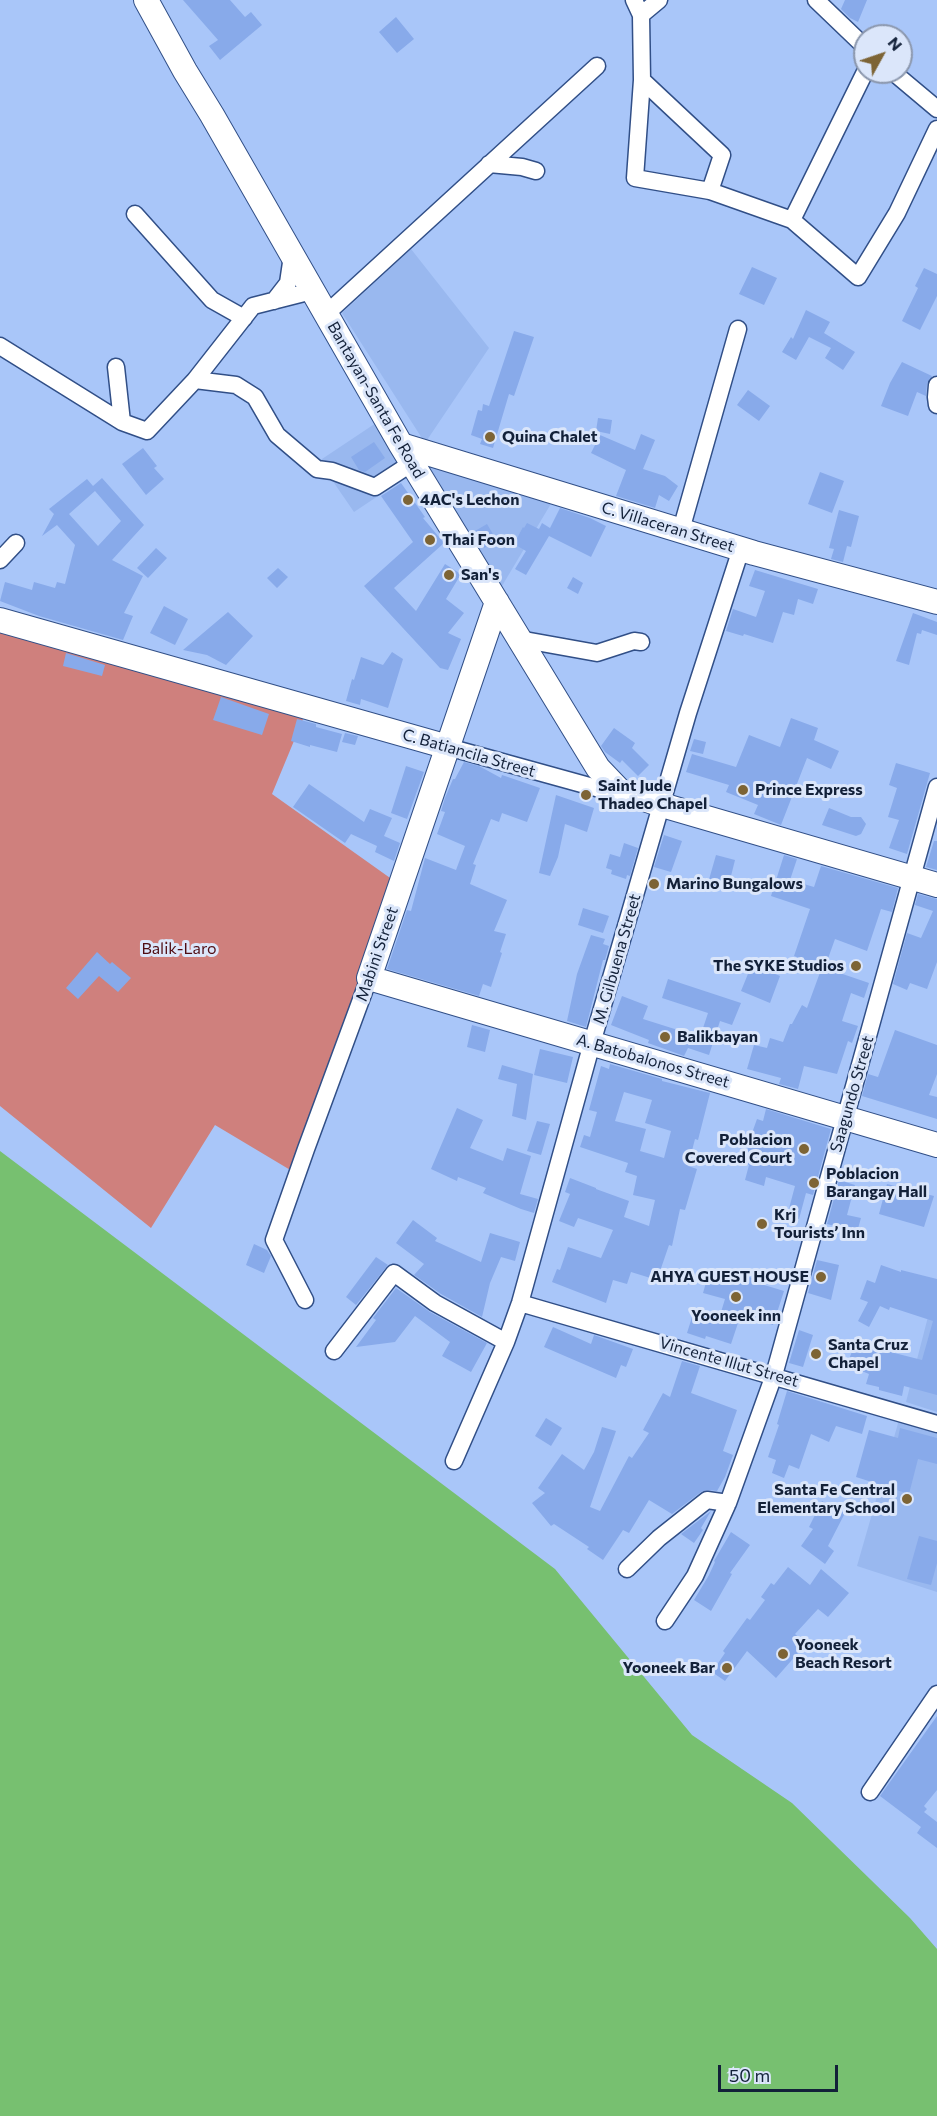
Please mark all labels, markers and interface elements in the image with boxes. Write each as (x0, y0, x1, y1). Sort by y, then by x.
north arrow (853, 24, 913, 84)
text: N (885, 33, 907, 54)
street label: Bantayan-Santa Fe Road (323, 318, 429, 482)
place label: Quina Chalet (502, 427, 597, 447)
marker: Quina Chalet (483, 430, 497, 444)
place label: 4AC's Lechon (420, 490, 519, 510)
marker: 4AC's Lechon (401, 493, 415, 507)
street label: C. Villaceran Street (599, 498, 737, 556)
place label: Thai Foon (442, 530, 515, 550)
marker: Thai Foon (423, 533, 437, 547)
place label: San's (461, 565, 499, 585)
marker: San's (442, 568, 456, 582)
street label: C. Batiancila Street (400, 725, 538, 781)
place label: Saint Jude Thadeo Chapel (598, 776, 707, 814)
place label: Prince Express (755, 780, 863, 800)
marker: Prince Express (736, 783, 750, 797)
marker: Saint Jude Thadeo Chapel (579, 788, 593, 802)
place label: Marino Bungalows (666, 874, 803, 894)
marker: Marino Bungalows (647, 877, 661, 891)
street label: M. Gilbuena Street (589, 892, 645, 1026)
street label: Mabini Street (352, 904, 402, 1004)
park label: Balik-Laro (141, 939, 217, 959)
place label: The SYKE Studios (713, 956, 844, 976)
marker: The SYKE Studios (849, 959, 863, 973)
place label: Balikbayan (677, 1027, 758, 1047)
street label: A. Batobalonos Street (574, 1030, 732, 1092)
marker: Balikbayan (658, 1030, 672, 1044)
street label: Saagundo Street (826, 1034, 878, 1154)
place label: Poblacion Covered Court (685, 1130, 792, 1168)
marker: Poblacion Covered Court (797, 1142, 811, 1156)
place label: Poblacion Barangay Hall (826, 1164, 927, 1202)
marker: Poblacion Barangay Hall (807, 1176, 821, 1190)
place label: Krj Tourists’ Inn (774, 1205, 865, 1243)
marker: Krj Tourists’ Inn (755, 1217, 769, 1231)
place label: AHYA GUEST HOUSE (650, 1267, 809, 1287)
marker: AHYA GUEST HOUSE (814, 1270, 828, 1284)
marker: Yooneek inn (729, 1290, 743, 1304)
place label: Yooneek inn (691, 1306, 781, 1326)
street label: Vincente Illut Street (657, 1333, 801, 1391)
place label: Santa Cruz Chapel (828, 1335, 908, 1373)
marker: Santa Cruz Chapel (809, 1347, 823, 1361)
place label: Santa Fe Central Elementary School (757, 1480, 895, 1518)
marker: Santa Fe Central Elementary School (900, 1492, 914, 1506)
place label: Yooneek Beach Resort (795, 1635, 892, 1673)
marker: Yooneek Beach Resort (776, 1647, 790, 1661)
place label: Yooneek Bar (623, 1658, 715, 1678)
marker: Yooneek Bar (720, 1661, 734, 1675)
scale bar (721, 2053, 841, 2091)
text: 50 m (729, 2064, 770, 2086)

